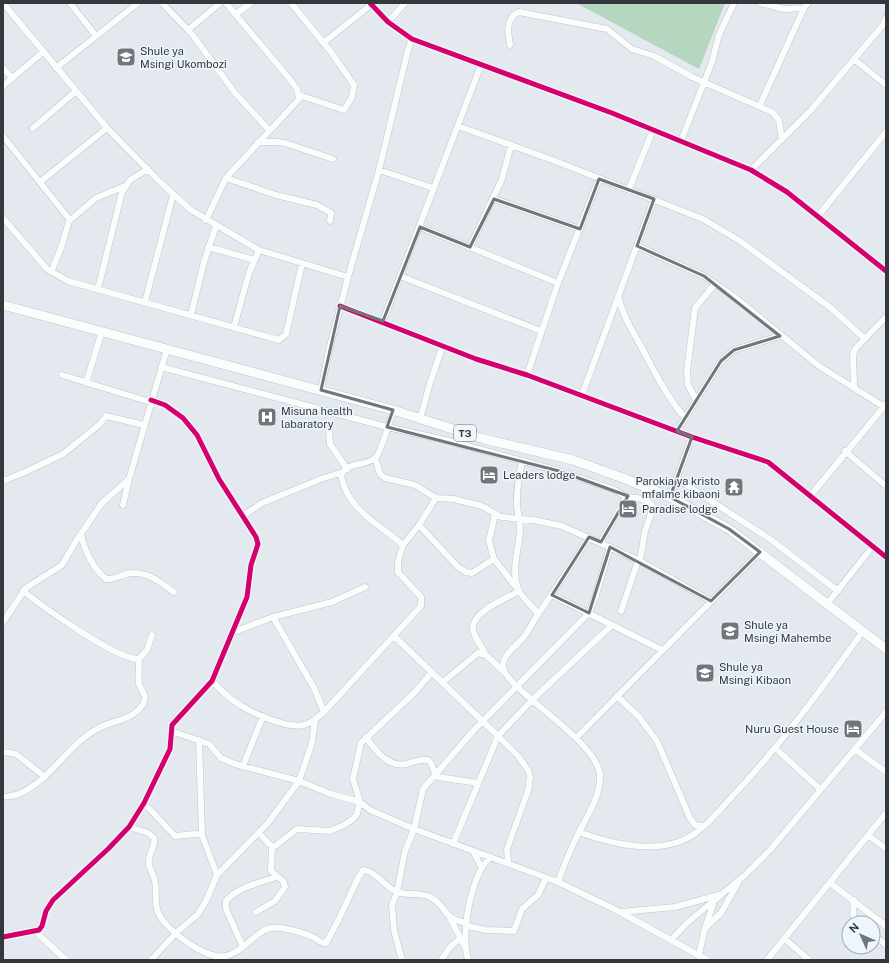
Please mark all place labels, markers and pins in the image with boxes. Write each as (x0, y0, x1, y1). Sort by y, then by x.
place label: Shule ya Msingi Ukombozi (140, 45, 227, 70)
school or university icon: Shule ya Msingi Ukombozi (115, 46, 137, 68)
place label: Misuna health labaratory (281, 405, 353, 430)
hospital icon: Misuna health labaratory (256, 406, 278, 428)
hotel icon: Leaders lodge (478, 464, 500, 486)
place label: Leaders lodge (503, 469, 575, 481)
place label: Parokia ya kristo mfalme kibaoni (636, 475, 720, 500)
temple icon: Parokia ya kristo mfalme kibaoni (723, 476, 745, 498)
hotel icon: Paradise lodge (617, 498, 639, 520)
place label: Paradise lodge (642, 503, 718, 515)
place label: Shule ya Msingi Mahembe (744, 619, 831, 644)
school or university icon: Shule ya Msingi Mahembe (719, 620, 741, 642)
place label: Shule ya Msingi Kibaon (719, 661, 791, 686)
school or university icon: Shule ya Msingi Kibaon (694, 662, 716, 684)
hotel icon: Nuru Guest House (842, 718, 864, 740)
place label: Nuru Guest House (745, 723, 839, 735)

